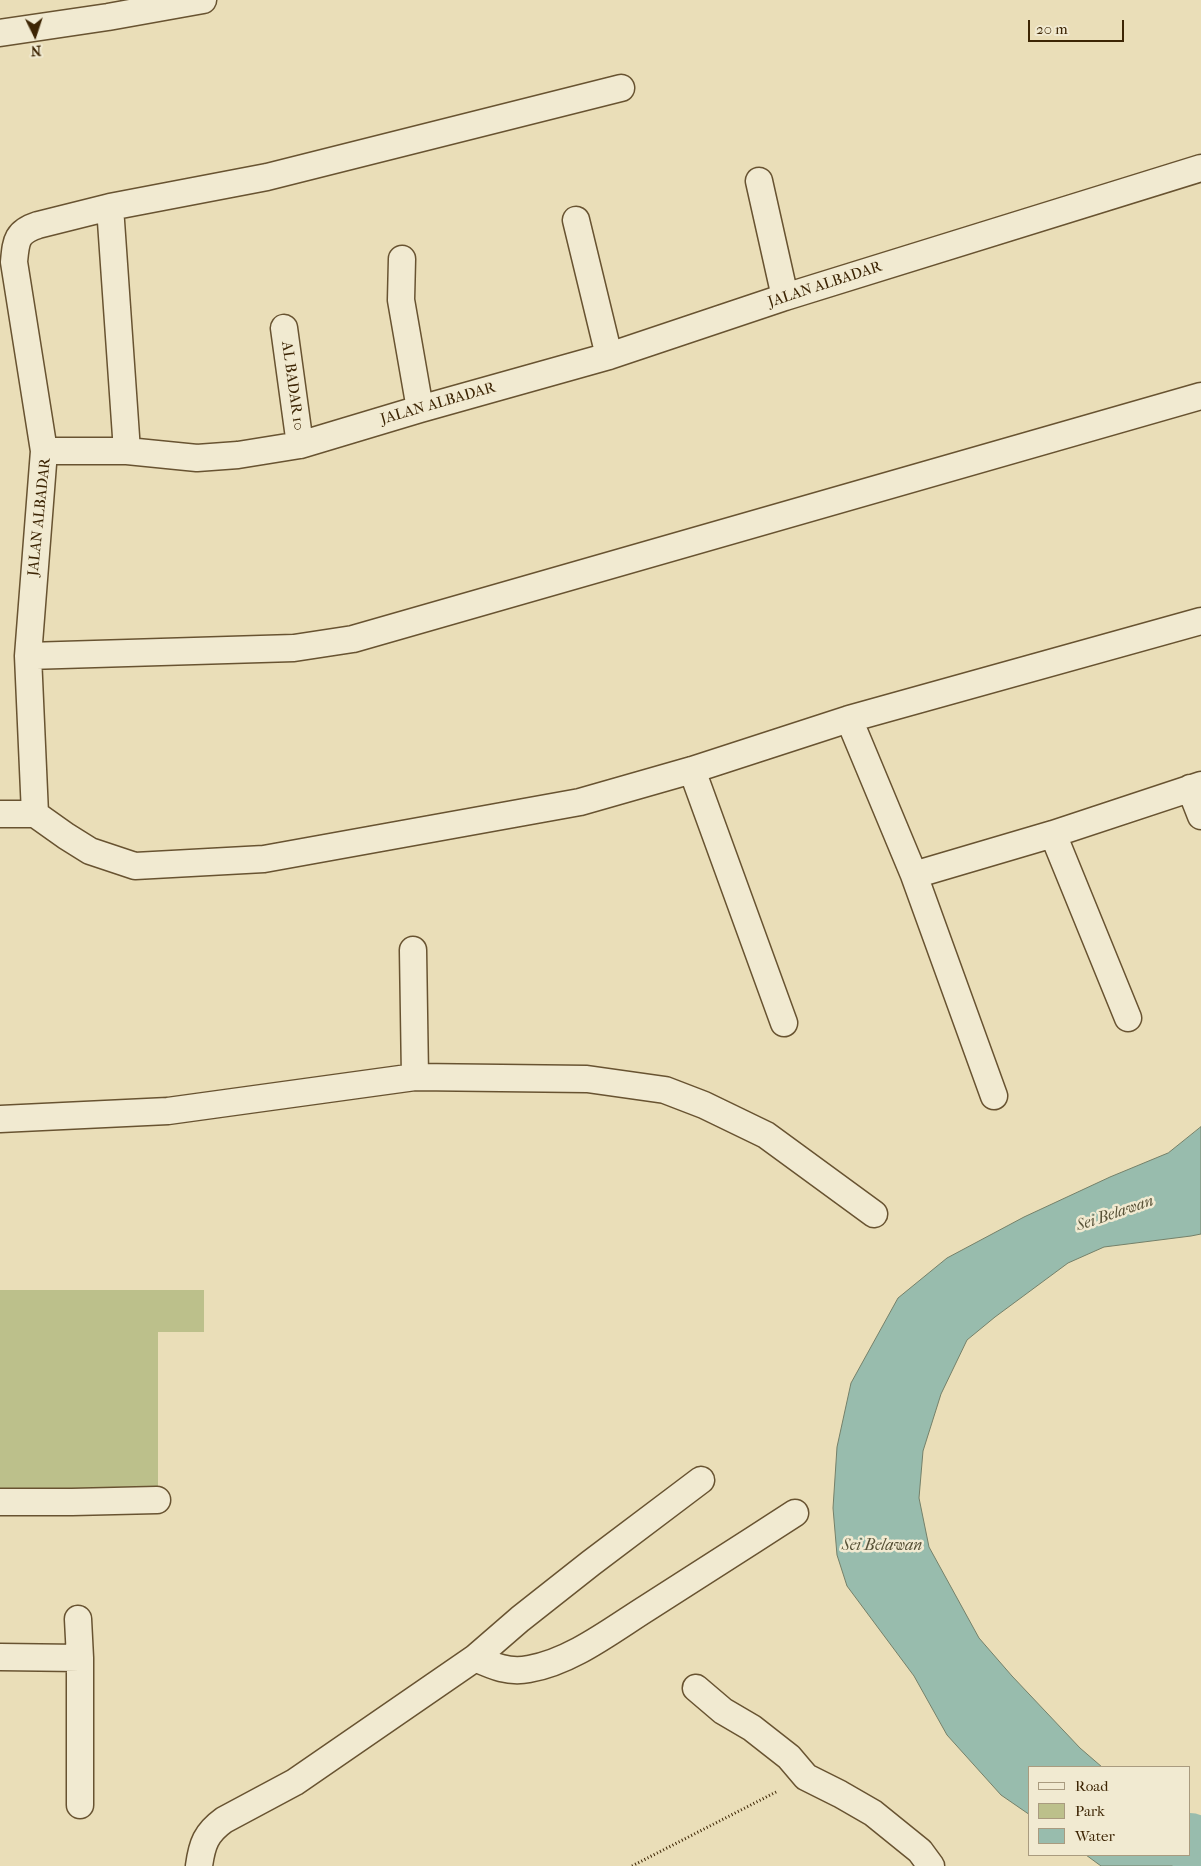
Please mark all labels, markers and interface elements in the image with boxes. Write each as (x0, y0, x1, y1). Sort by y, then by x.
north arrow (10, 10, 60, 60)
scale bar (1031, 10, 1127, 42)
text: 20 m (1036, 20, 1068, 38)
text: N (30, 42, 42, 59)
street label: JALAN ALBADAR (766, 258, 884, 312)
street label: AL BADAR 10 (277, 340, 307, 432)
street label: JALAN ALBADAR (378, 379, 498, 429)
street label: JALAN ALBADAR (25, 457, 55, 577)
water label: Sei Belawan (1074, 1192, 1156, 1236)
water label: Sei Belawan (842, 1536, 922, 1556)
legend (1028, 1766, 1191, 1856)
text: Road (1075, 1777, 1108, 1795)
text: Park (1075, 1802, 1105, 1820)
text: Water (1075, 1827, 1115, 1845)

